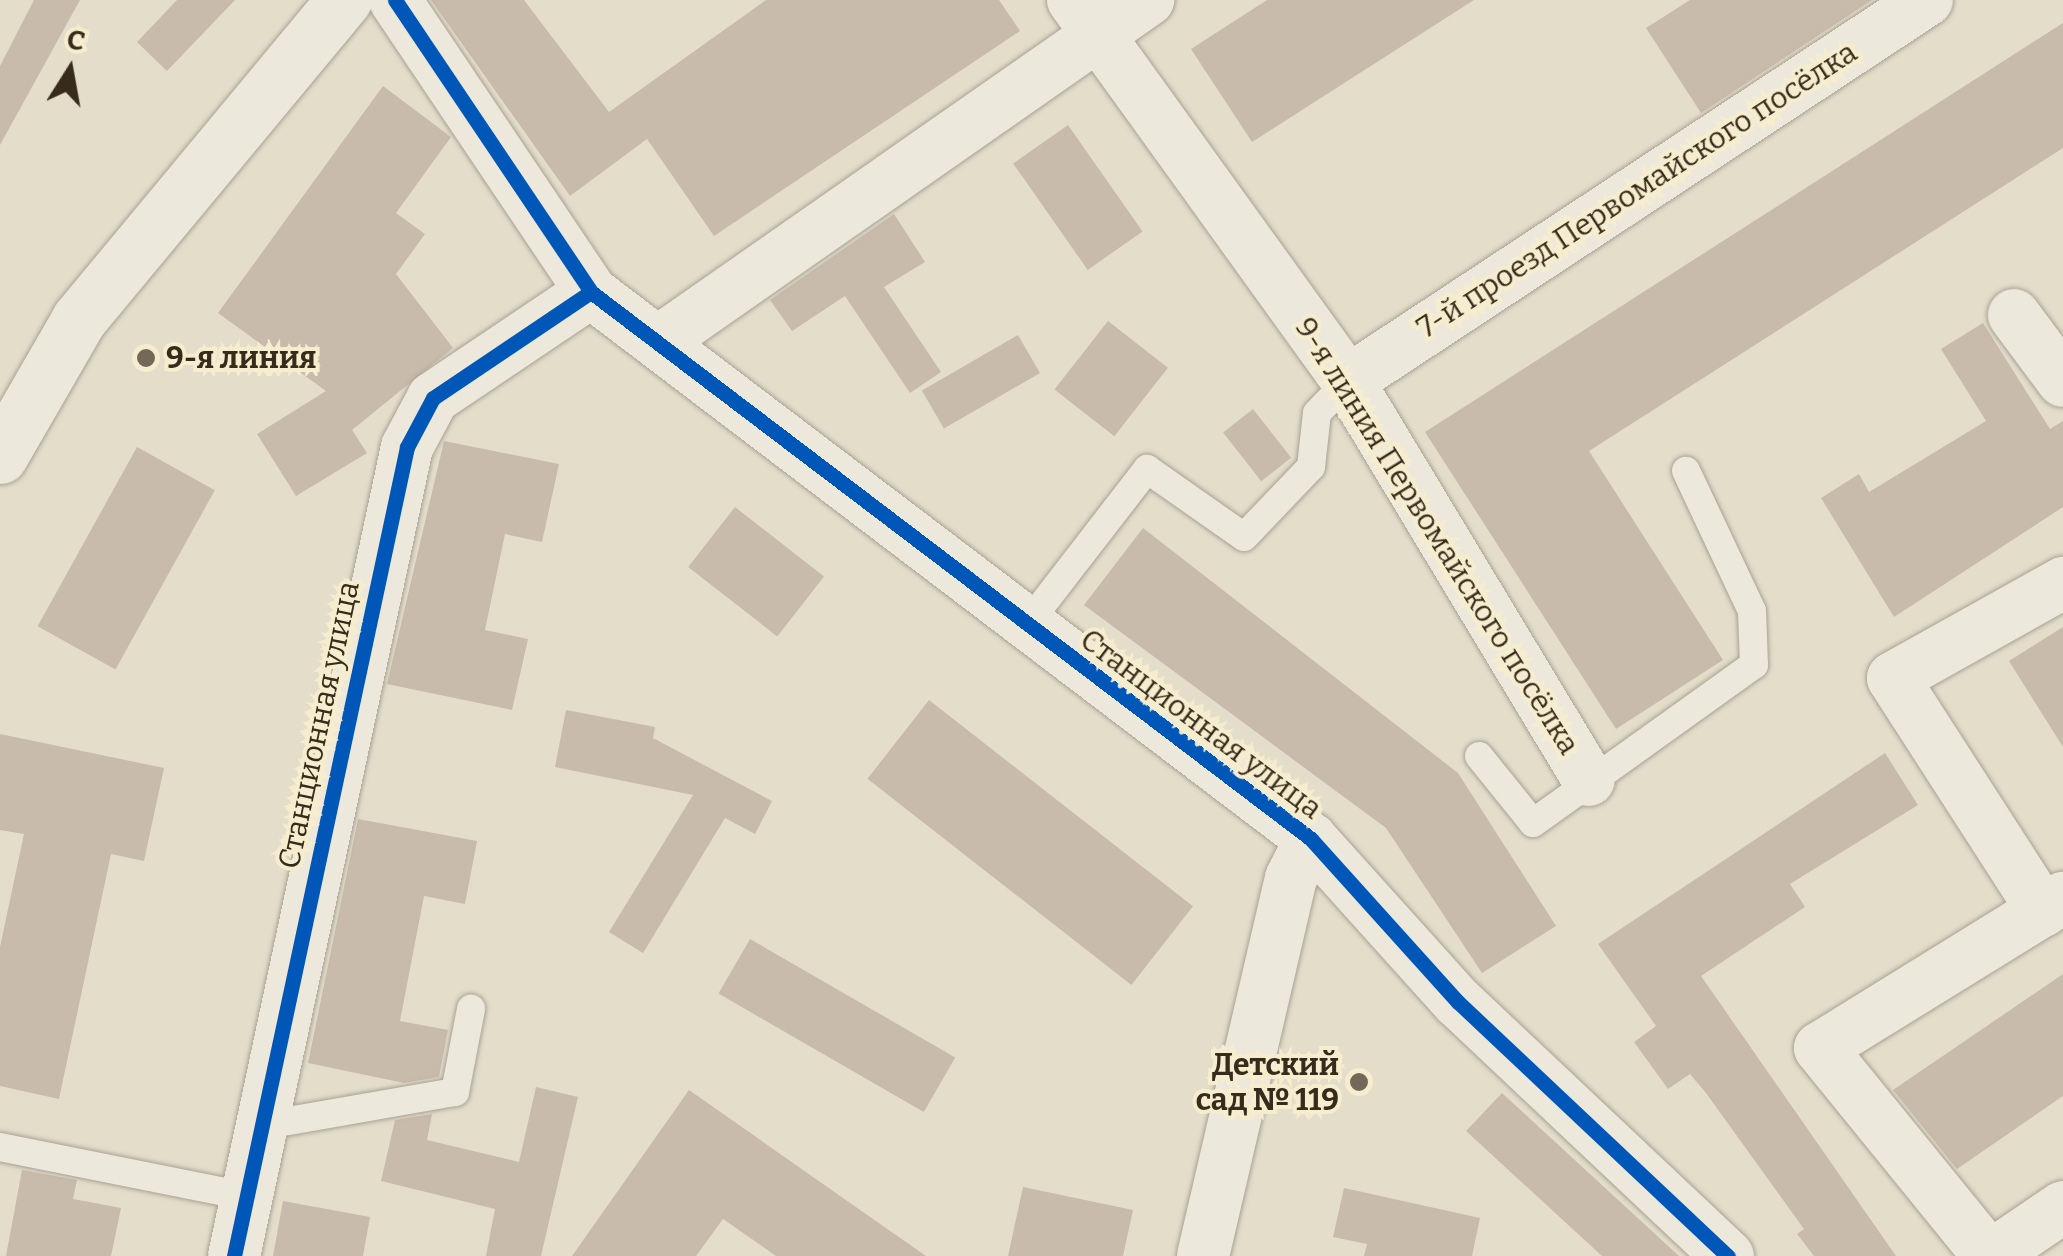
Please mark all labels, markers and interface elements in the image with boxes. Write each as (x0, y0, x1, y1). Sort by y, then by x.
north arrow (20, 20, 120, 120)
text: С (64, 22, 88, 58)
street label: 7-й проезд Первомайского посёлка (1410, 34, 1864, 346)
street label: 9-я линия Первомайского посёлка (1287, 311, 1587, 761)
place label: 9-я линия (166, 340, 316, 376)
marker: 9-я линия (135, 347, 157, 369)
street label: Станционная улица (271, 578, 367, 872)
street label: Станционная улица (1073, 621, 1329, 827)
place label: Детский сад № 119 (1196, 1047, 1339, 1118)
marker: Детский сад № 119 (1348, 1071, 1370, 1093)

